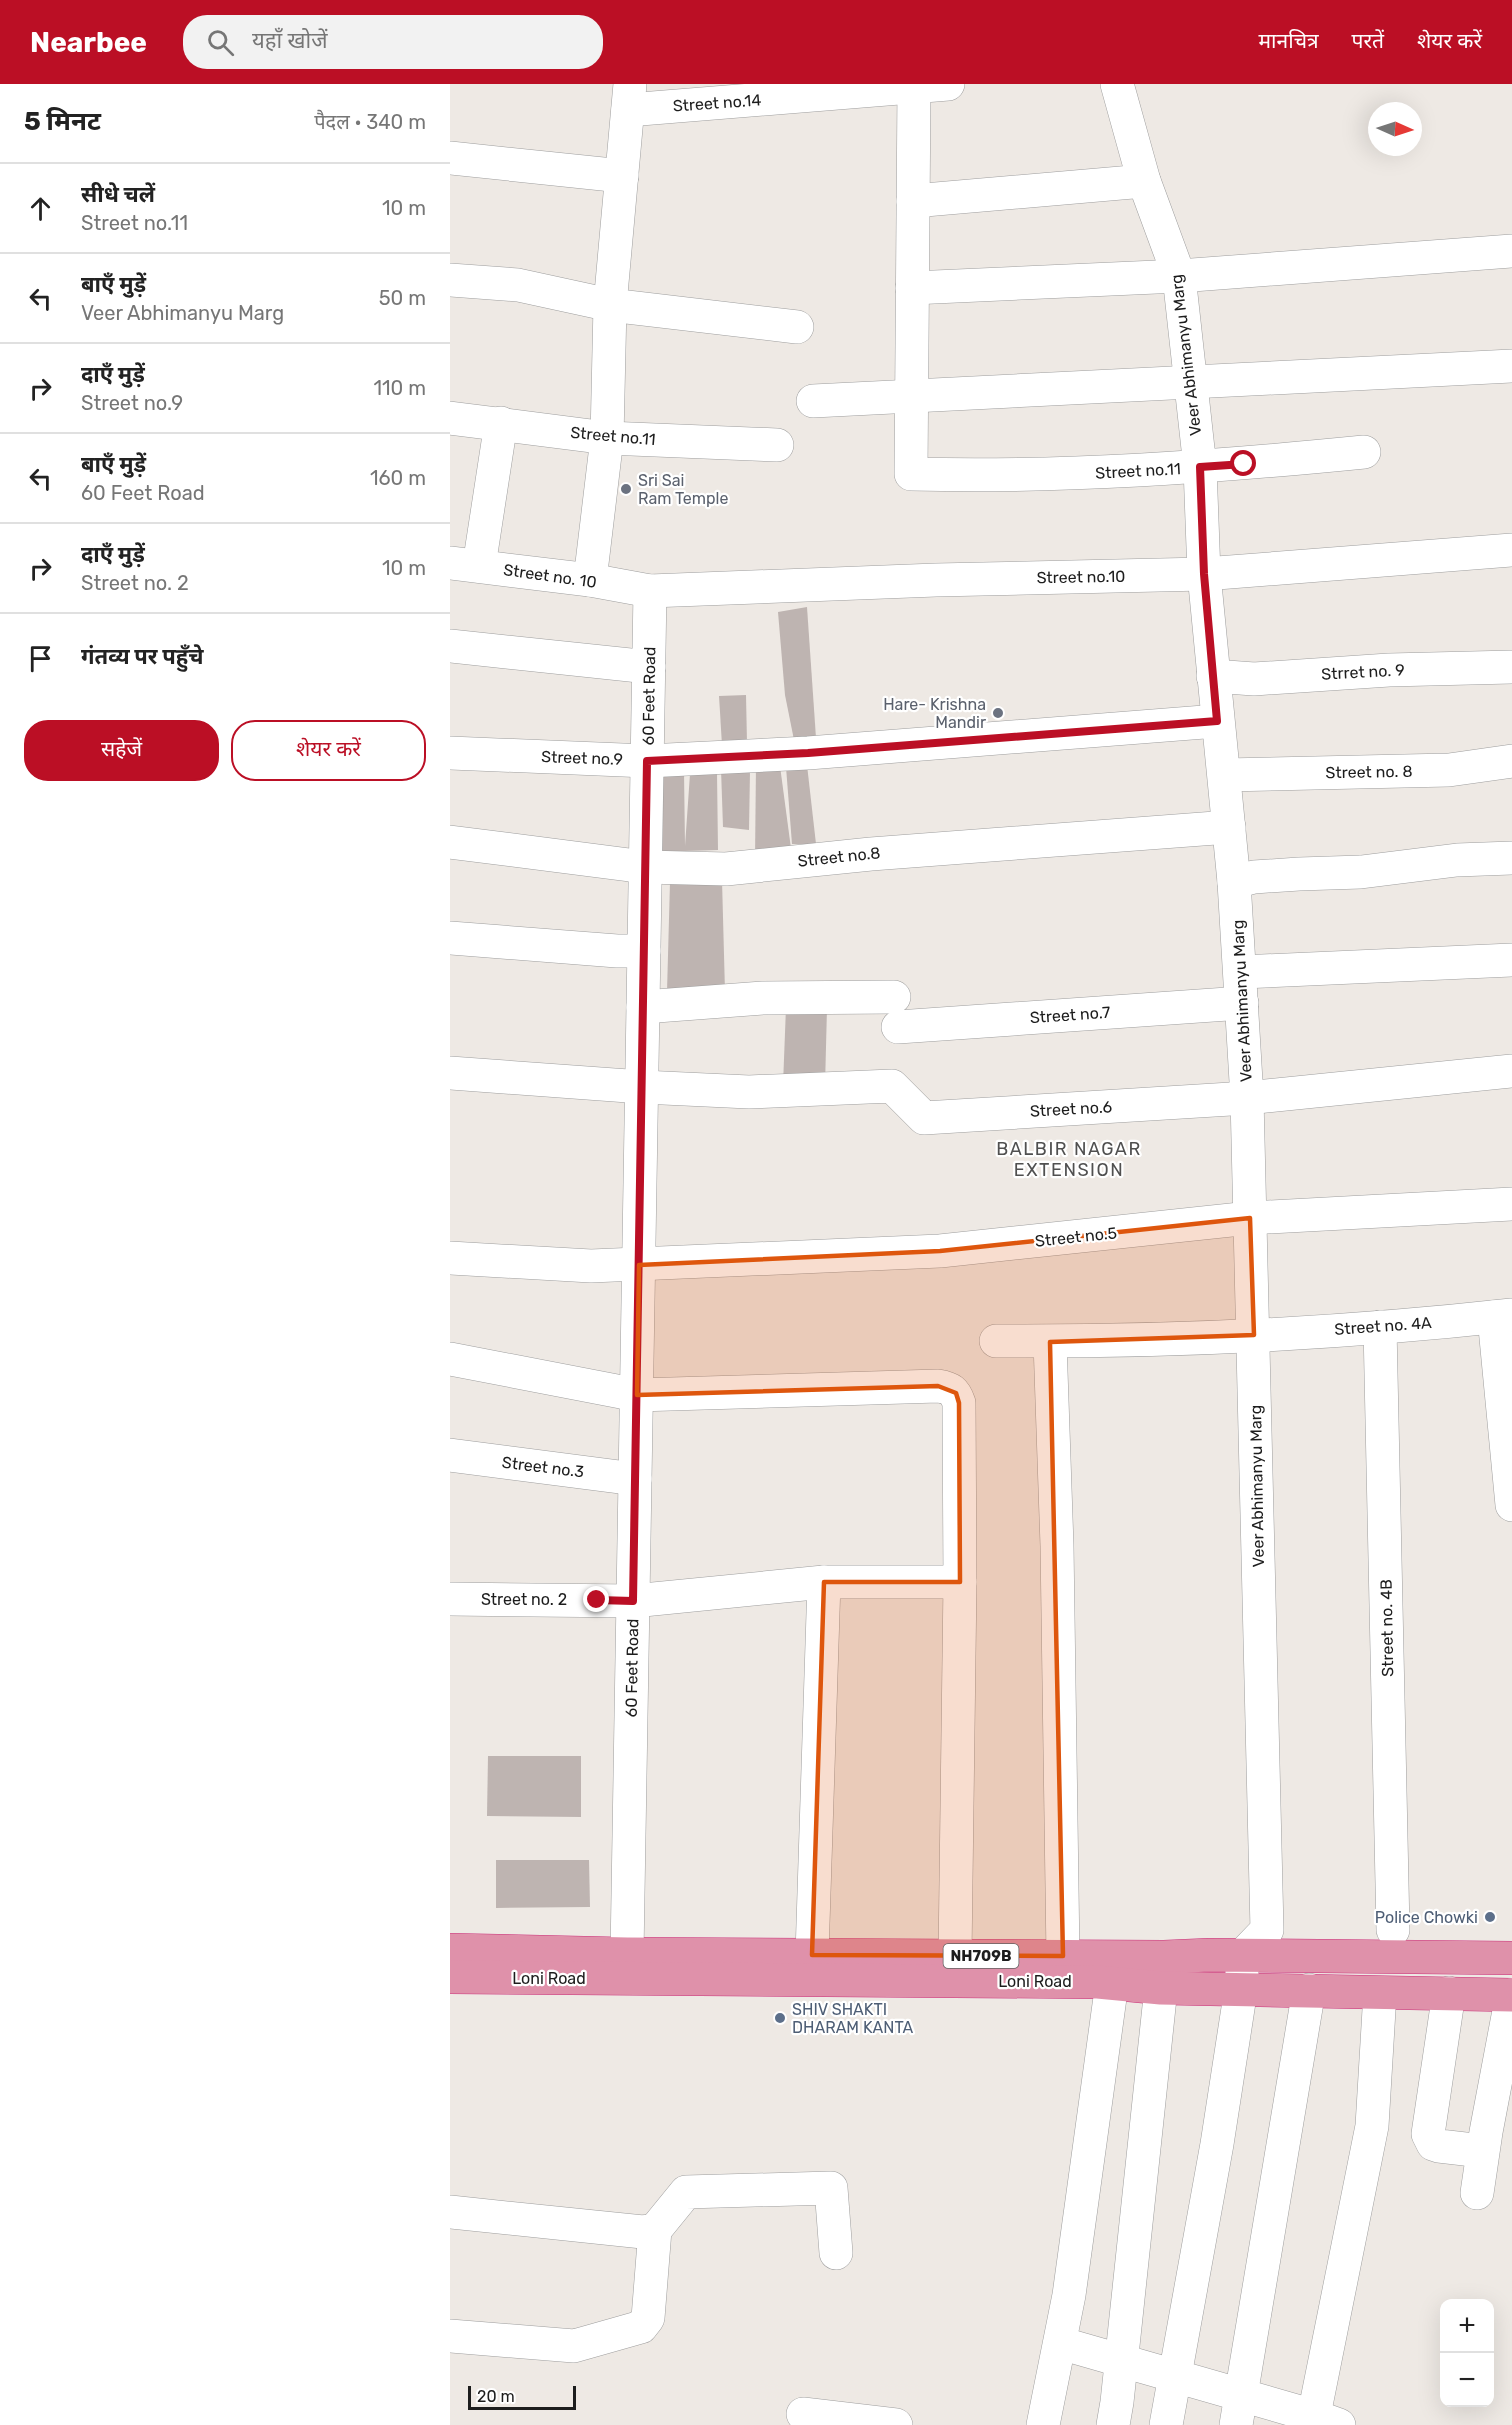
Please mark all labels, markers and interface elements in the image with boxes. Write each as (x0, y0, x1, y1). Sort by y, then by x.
search box (183, 15, 603, 69)
text: Nearbee (30, 26, 147, 59)
icon: search (204, 26, 237, 59)
text: यहाँ खोजें (252, 27, 328, 54)
text: मानचित्र (1259, 28, 1319, 53)
text: परतें (1352, 28, 1384, 53)
text: शेयर करें (1417, 28, 1482, 53)
street label: Street no.14 (672, 90, 762, 116)
north arrow (1368, 102, 1422, 156)
text: 5 मिनट (24, 106, 101, 137)
text: पैदल · 340 m (314, 110, 426, 134)
text: सीधे चलें (81, 181, 155, 208)
icon: ahead (24, 192, 57, 225)
text: 10 m (382, 196, 426, 220)
text: Street no.11 (81, 211, 188, 235)
text: बाएँ मुड़ें (81, 271, 146, 298)
street label: Veer Abhimanyu Marg (1167, 273, 1205, 437)
icon: left (24, 282, 57, 315)
text: 50 m (379, 286, 426, 310)
text: Veer Abhimanyu Marg (81, 301, 284, 325)
text: दाएँ मुड़ें (81, 361, 145, 388)
icon: right (24, 372, 57, 405)
text: 110 m (374, 376, 426, 400)
text: Street no.9 (81, 391, 183, 415)
street label: Street no.11 (570, 423, 656, 449)
route start (1230, 450, 1256, 476)
text: बाएँ मुड़ें (81, 451, 146, 478)
street label: Street no.11 (1095, 459, 1181, 483)
icon: left (24, 462, 57, 495)
text: 160 m (370, 466, 426, 490)
place label: Sri Sai Ram Temple (638, 471, 728, 508)
text: 60 Feet Road (81, 481, 205, 505)
marker: Sri Sai Ram Temple (619, 482, 633, 496)
text: दाएँ मुड़ें (81, 541, 145, 568)
icon: right (24, 552, 57, 585)
text: 10 m (382, 556, 426, 580)
street label: Street no. 10 (502, 560, 598, 592)
street label: Street no.10 (1036, 567, 1126, 587)
text: Street no. 2 (81, 571, 189, 595)
icon: arrive (24, 642, 57, 675)
text: गंतव्य पर पहुँचे (81, 643, 203, 670)
street label: 60 Feet Road (639, 646, 659, 746)
street label: Strret no. 9 (1321, 660, 1405, 684)
place label: Hare- Krishna Mandir (883, 695, 986, 732)
marker: Hare- Krishna Mandir (991, 706, 1005, 720)
button: सहेजें (24, 720, 219, 781)
button: शेयर करें (231, 720, 426, 781)
street label: Street no.9 (541, 747, 623, 769)
street label: Street no. 8 (1325, 762, 1413, 782)
street label: Street no.8 (797, 843, 881, 871)
street label: Veer Abhimanyu Marg (1228, 919, 1256, 1083)
street label: Street no.7 (1029, 1003, 1111, 1027)
street label: Street no.6 (1029, 1097, 1113, 1121)
district label: BALBIR NAGAR EXTENSION (996, 1138, 1142, 1181)
street label: Street no.5 (1034, 1223, 1118, 1251)
street label: Street no. 4A (1334, 1313, 1433, 1339)
street label: Veer Abhimanyu Marg (1246, 1405, 1268, 1567)
street label: Street no.3 (501, 1453, 585, 1481)
street label: Street no. 4B (1377, 1579, 1397, 1677)
route end (583, 1586, 609, 1612)
street label: Street no. 2 (481, 1590, 567, 1609)
street label: 60 Feet Road (622, 1618, 642, 1718)
place label: Police Chowki (1375, 1908, 1478, 1927)
marker: Police Chowki (1483, 1910, 1497, 1924)
road number: NH709B (944, 1944, 1018, 1968)
street label: Loni Road (512, 1969, 586, 1988)
street label: Loni Road (998, 1972, 1072, 1991)
place label: SHIV SHAKTI DHARAM KANTA (792, 2000, 914, 2037)
marker: SHIV SHAKTI DHARAM KANTA (773, 2011, 787, 2025)
map controls (1440, 2299, 1494, 2407)
button: + (1440, 2299, 1494, 2353)
button: − (1440, 2353, 1494, 2407)
scale bar (468, 2383, 576, 2410)
text: 20 m (477, 2387, 515, 2406)

